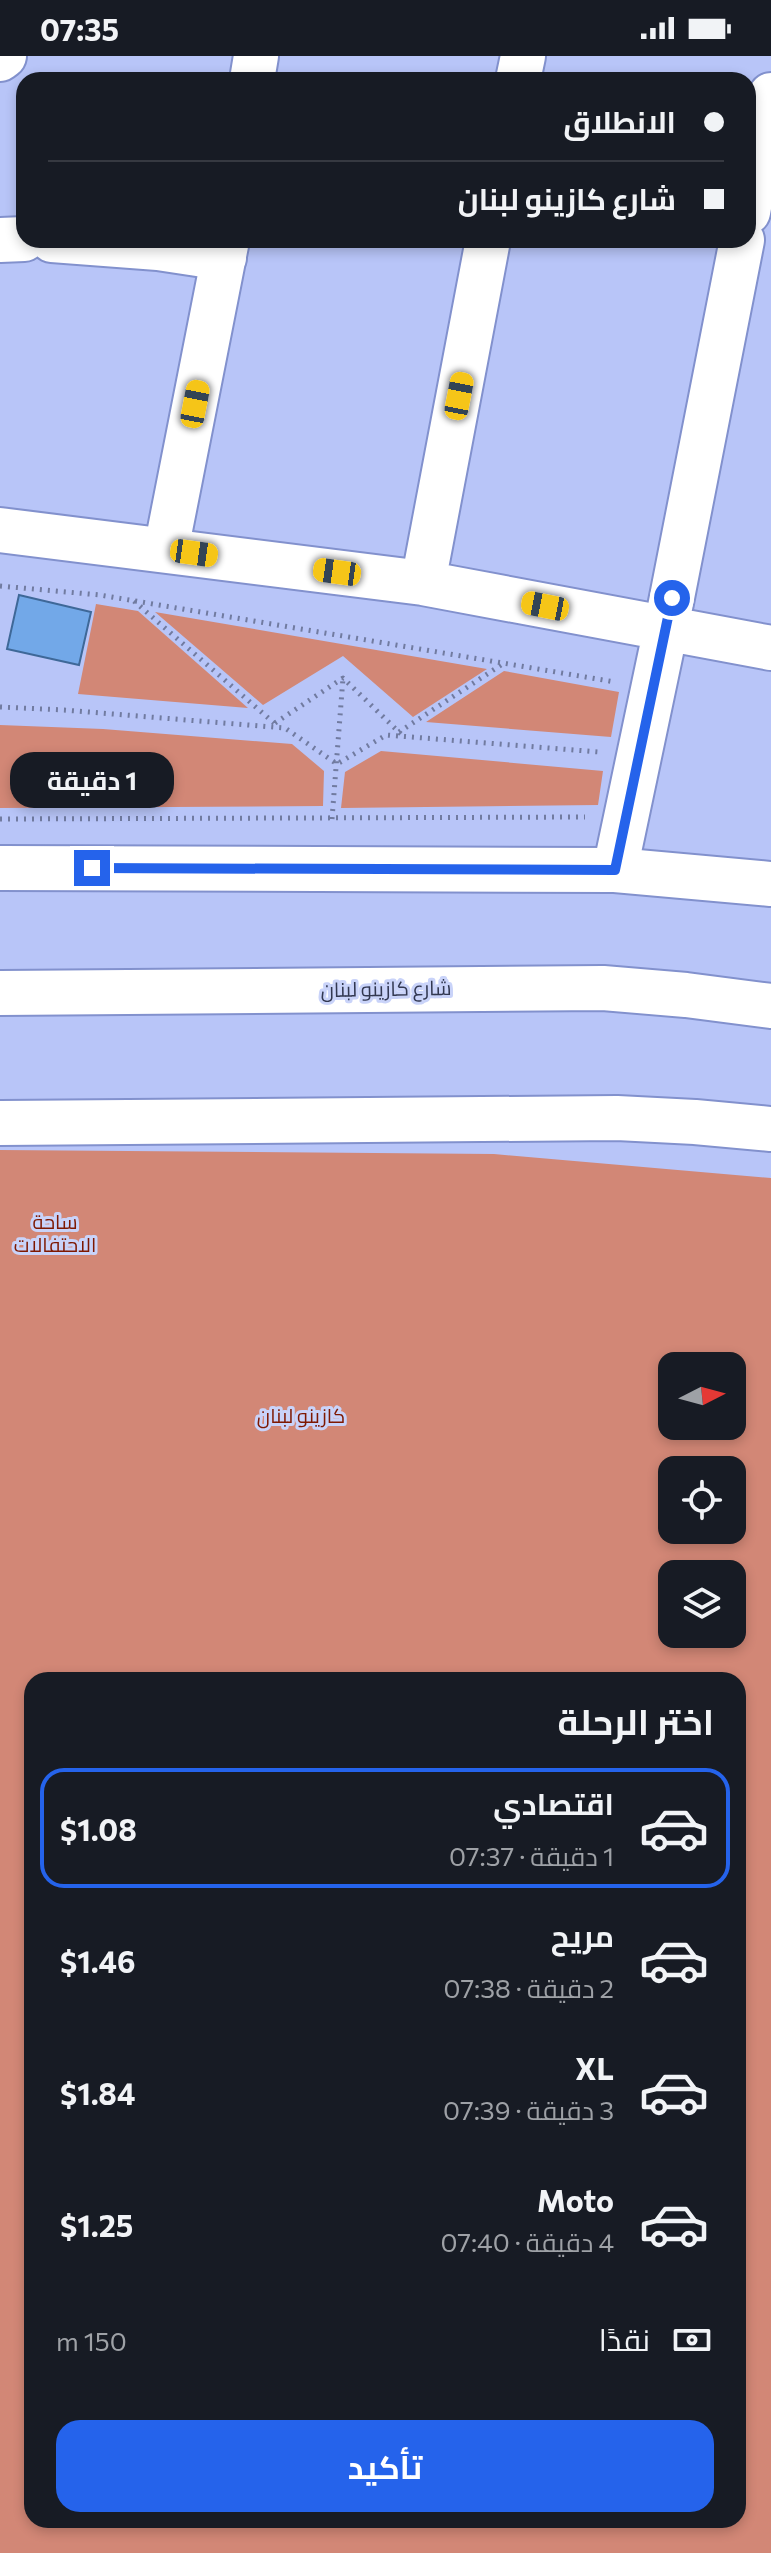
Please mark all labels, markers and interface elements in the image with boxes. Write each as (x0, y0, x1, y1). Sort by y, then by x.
text: 07:35 (40, 10, 119, 47)
text: الانطلاق (563, 102, 676, 139)
text: شارع كازينو لبنان (458, 179, 676, 216)
car (443, 370, 475, 422)
car (179, 378, 211, 430)
car (169, 538, 219, 568)
car (312, 557, 362, 587)
route start (654, 580, 690, 616)
car (519, 590, 571, 622)
callout: 1 دقيقة (10, 752, 174, 808)
text: 1 دقيقة (47, 764, 137, 795)
route end (74, 850, 110, 886)
street label: شارع كازينو لبنان (320, 975, 452, 1004)
park label: ساحة الاحتفالات (14, 1209, 96, 1256)
north arrow (658, 1352, 746, 1440)
map controls (658, 1352, 746, 1648)
park label: كازينو لبنان (257, 1403, 345, 1429)
button: locate (658, 1456, 746, 1544)
button: layers (658, 1560, 746, 1648)
text: اختر الرحلة (558, 1698, 714, 1742)
text: اقتصادي (493, 1784, 614, 1821)
icon: car (638, 1792, 710, 1864)
text: $1.08 (60, 1810, 137, 1847)
text: 1 دقيقة · 07:37 (449, 1840, 614, 1871)
text: مريح (551, 1916, 614, 1953)
icon: car (638, 1924, 710, 1996)
text: $1.46 (60, 1942, 135, 1979)
text: 2 دقيقة · 07:38 (444, 1972, 614, 2003)
text: XL (575, 2049, 614, 2086)
icon: car (638, 2056, 710, 2128)
text: $1.84 (60, 2074, 135, 2111)
text: 3 دقيقة · 07:39 (443, 2094, 614, 2125)
text: Moto (537, 2181, 614, 2218)
icon: car (638, 2188, 710, 2260)
text: $1.25 (60, 2206, 133, 2243)
text: 4 دقيقة · 07:40 (440, 2226, 614, 2257)
icon: cash (670, 2318, 714, 2362)
text: نقدًا (599, 2320, 650, 2357)
text: 150 m (56, 2325, 127, 2356)
button: تأكيد (56, 2420, 714, 2512)

